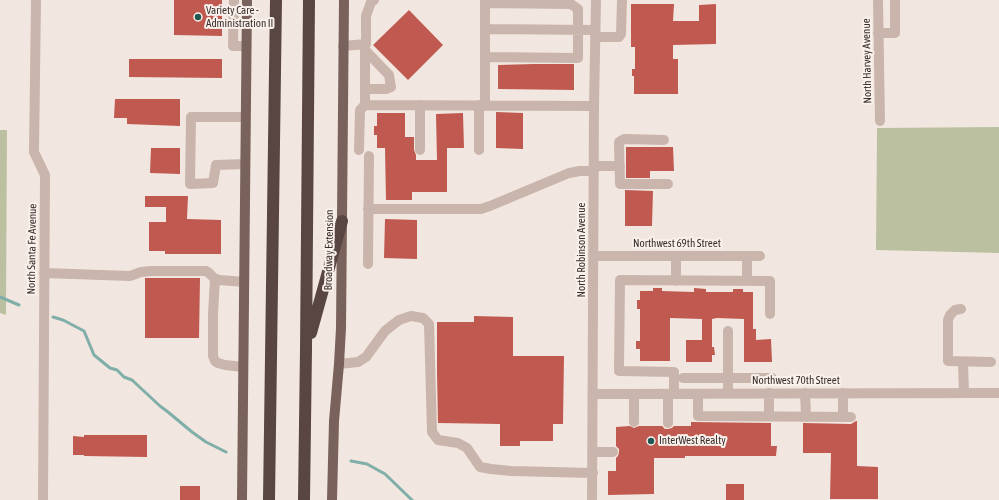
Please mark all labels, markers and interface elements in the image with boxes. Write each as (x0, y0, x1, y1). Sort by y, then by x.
place label: Variety Care - Administration II (206, 4, 273, 30)
marker: Variety Care - Administration II (193, 12, 203, 22)
street label: North Harvey Avenue (860, 18, 874, 104)
street label: North Santa Fe Avenue (25, 203, 39, 295)
street label: North Robinson Avenue (575, 203, 589, 297)
street label: Broadway Extension (322, 209, 336, 291)
street label: Northwest 69th Street (633, 237, 721, 251)
street label: Northwest 70th Street (752, 374, 840, 388)
place label: InterWest Realty (659, 434, 726, 448)
marker: InterWest Realty (646, 436, 656, 446)

